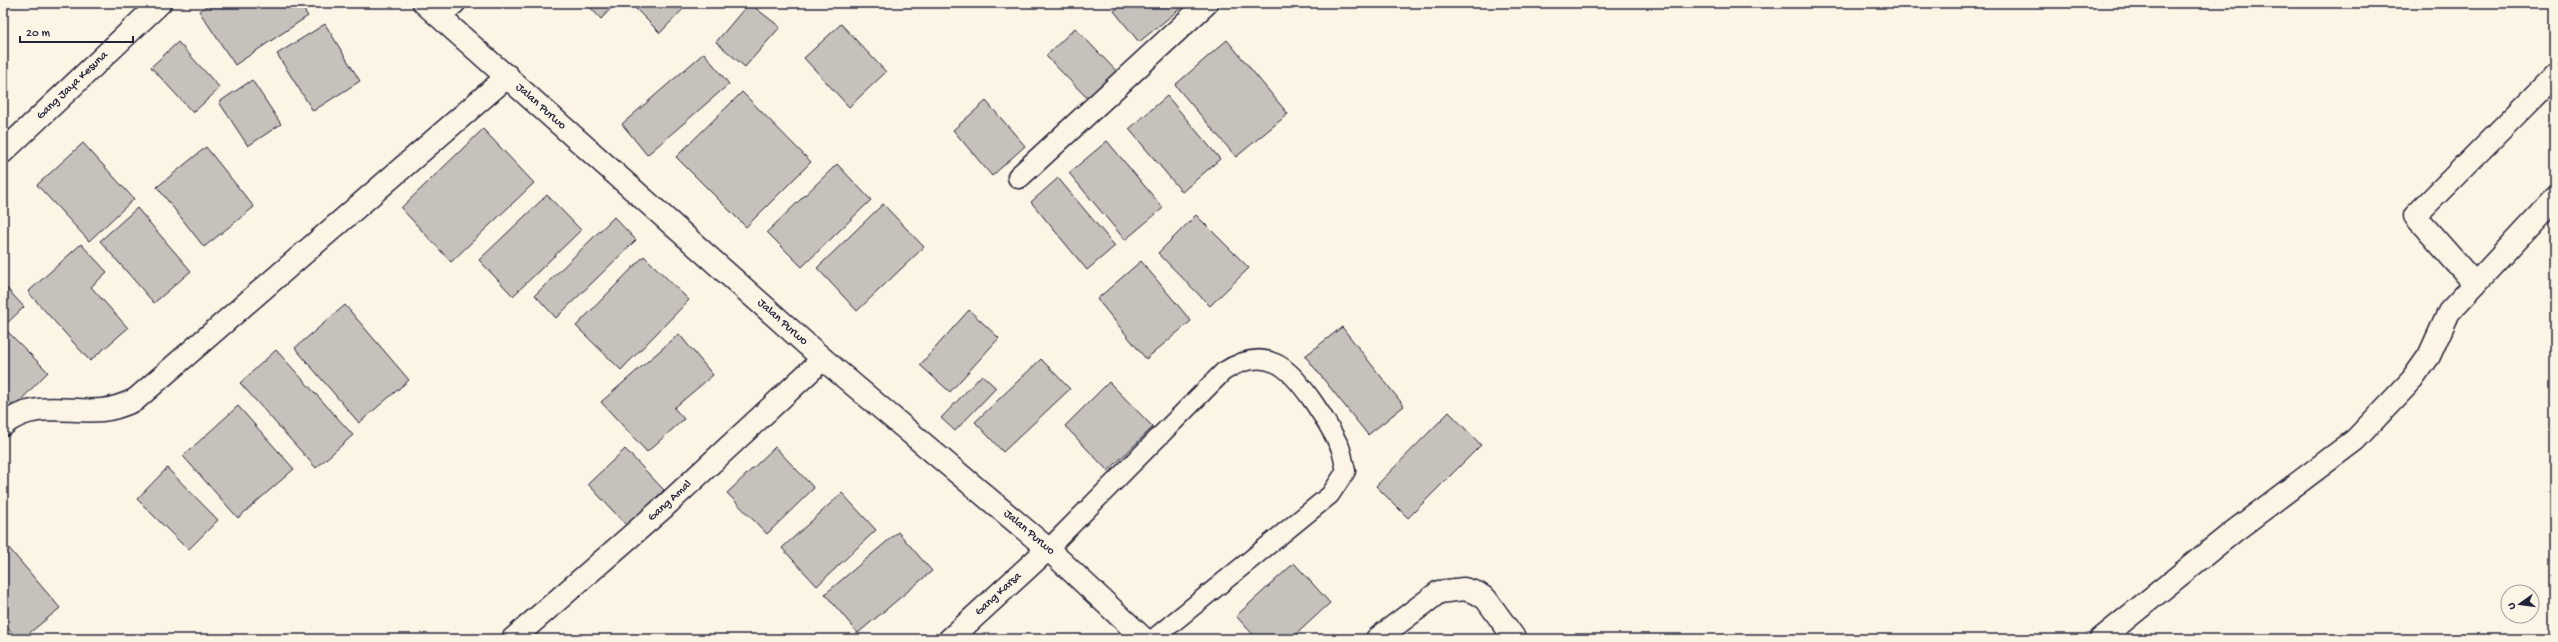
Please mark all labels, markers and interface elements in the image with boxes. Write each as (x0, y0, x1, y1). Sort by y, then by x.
scale bar (20, 18, 133, 44)
text: 20 m (26, 27, 51, 41)
street label: Gang Jaya Kesuna (34, 48, 112, 123)
street label: Jalan Purwo (512, 81, 569, 133)
street label: Jalan Purwo (754, 296, 810, 349)
street label: Gang Amal (645, 477, 695, 525)
street label: Jalan Purwo (1000, 507, 1057, 558)
street label: Gang Karsa (972, 569, 1025, 619)
north arrow (2500, 584, 2540, 624)
text: U (2505, 601, 2519, 610)

